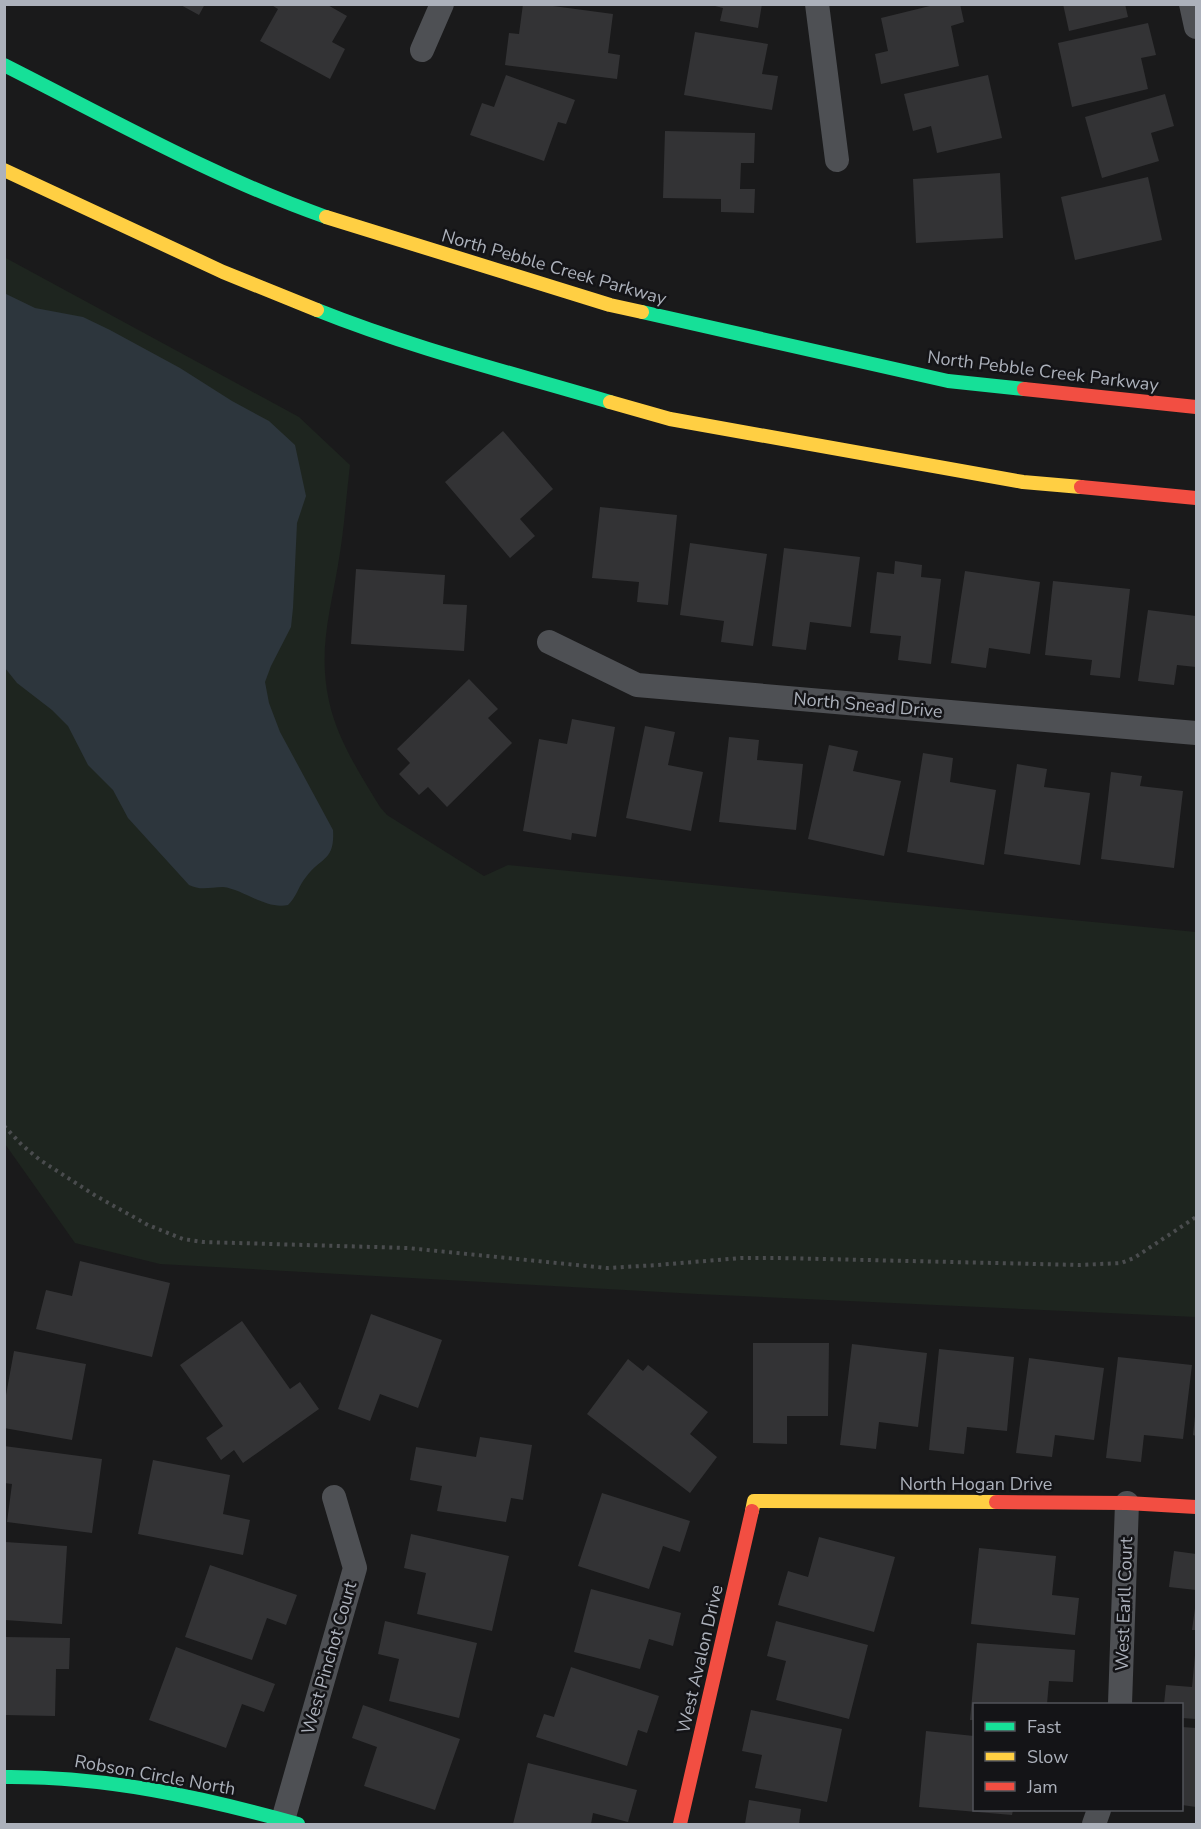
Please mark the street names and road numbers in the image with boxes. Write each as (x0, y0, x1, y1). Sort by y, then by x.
street label: North Pebble Creek Parkway (439, 223, 670, 311)
street label: North Pebble Creek Parkway (926, 345, 1161, 397)
street label: North Snead Drive (792, 687, 944, 723)
street label: North Hogan Drive (900, 1472, 1052, 1496)
street label: West Earll Court (1110, 1536, 1138, 1672)
street label: West Pinchot Court (296, 1578, 362, 1737)
street label: West Avalon Drive (671, 1582, 729, 1736)
street label: Robson Circle North (73, 1749, 237, 1801)

